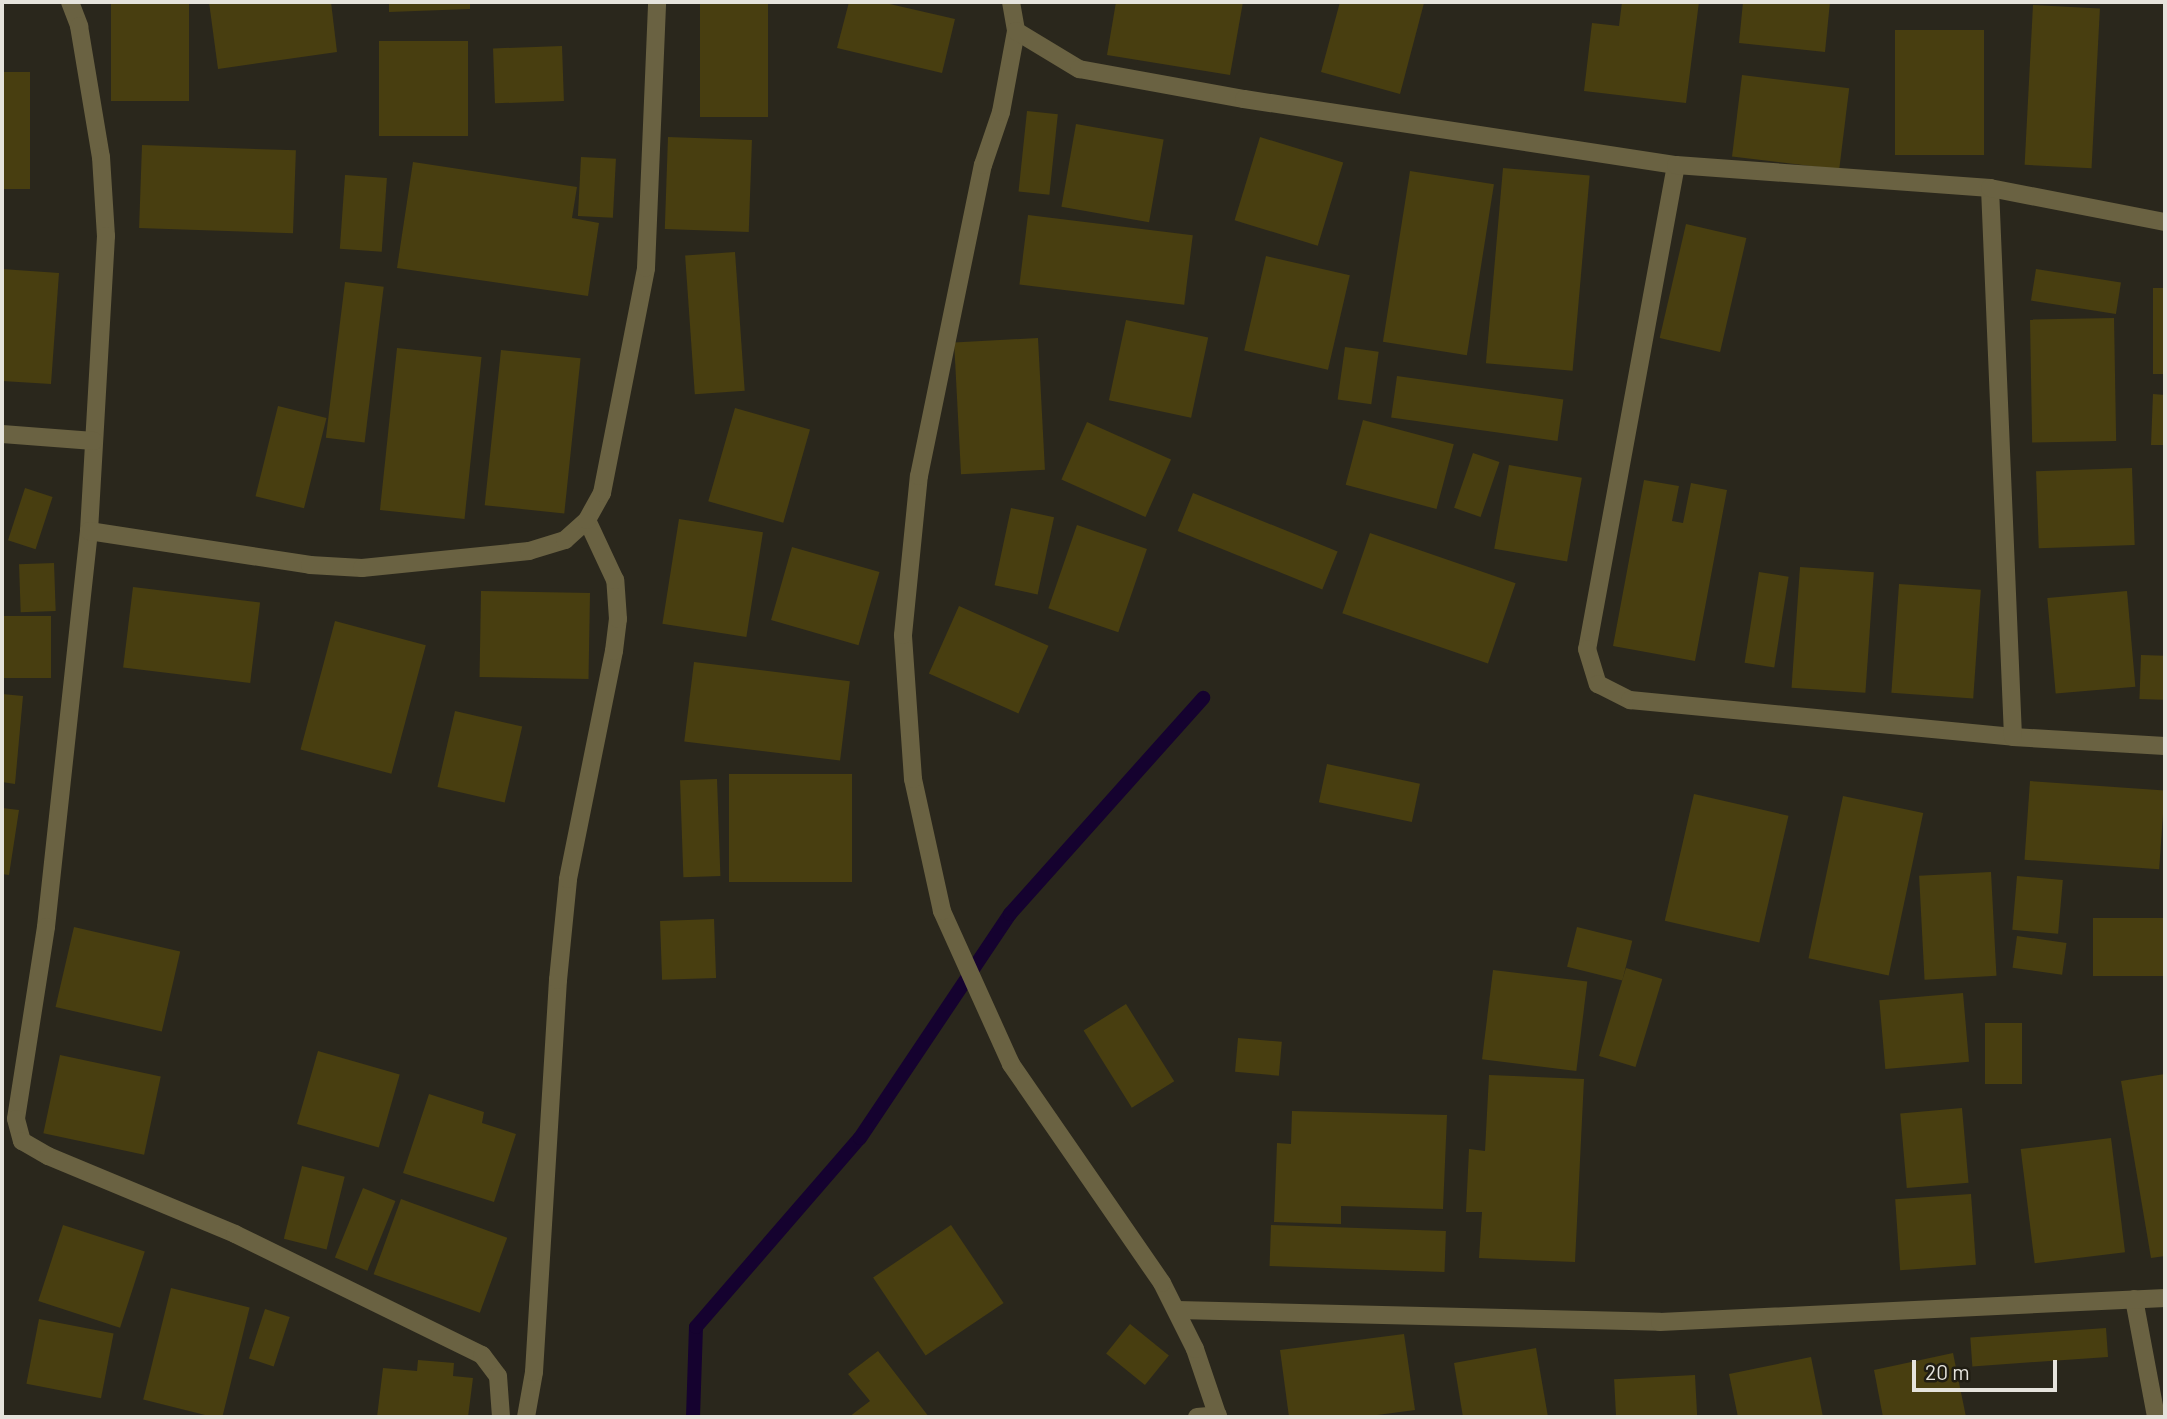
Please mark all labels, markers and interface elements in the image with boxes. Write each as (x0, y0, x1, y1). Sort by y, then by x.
scale bar (1915, 1346, 2060, 1390)
text: 20 m (1925, 1359, 1970, 1384)

